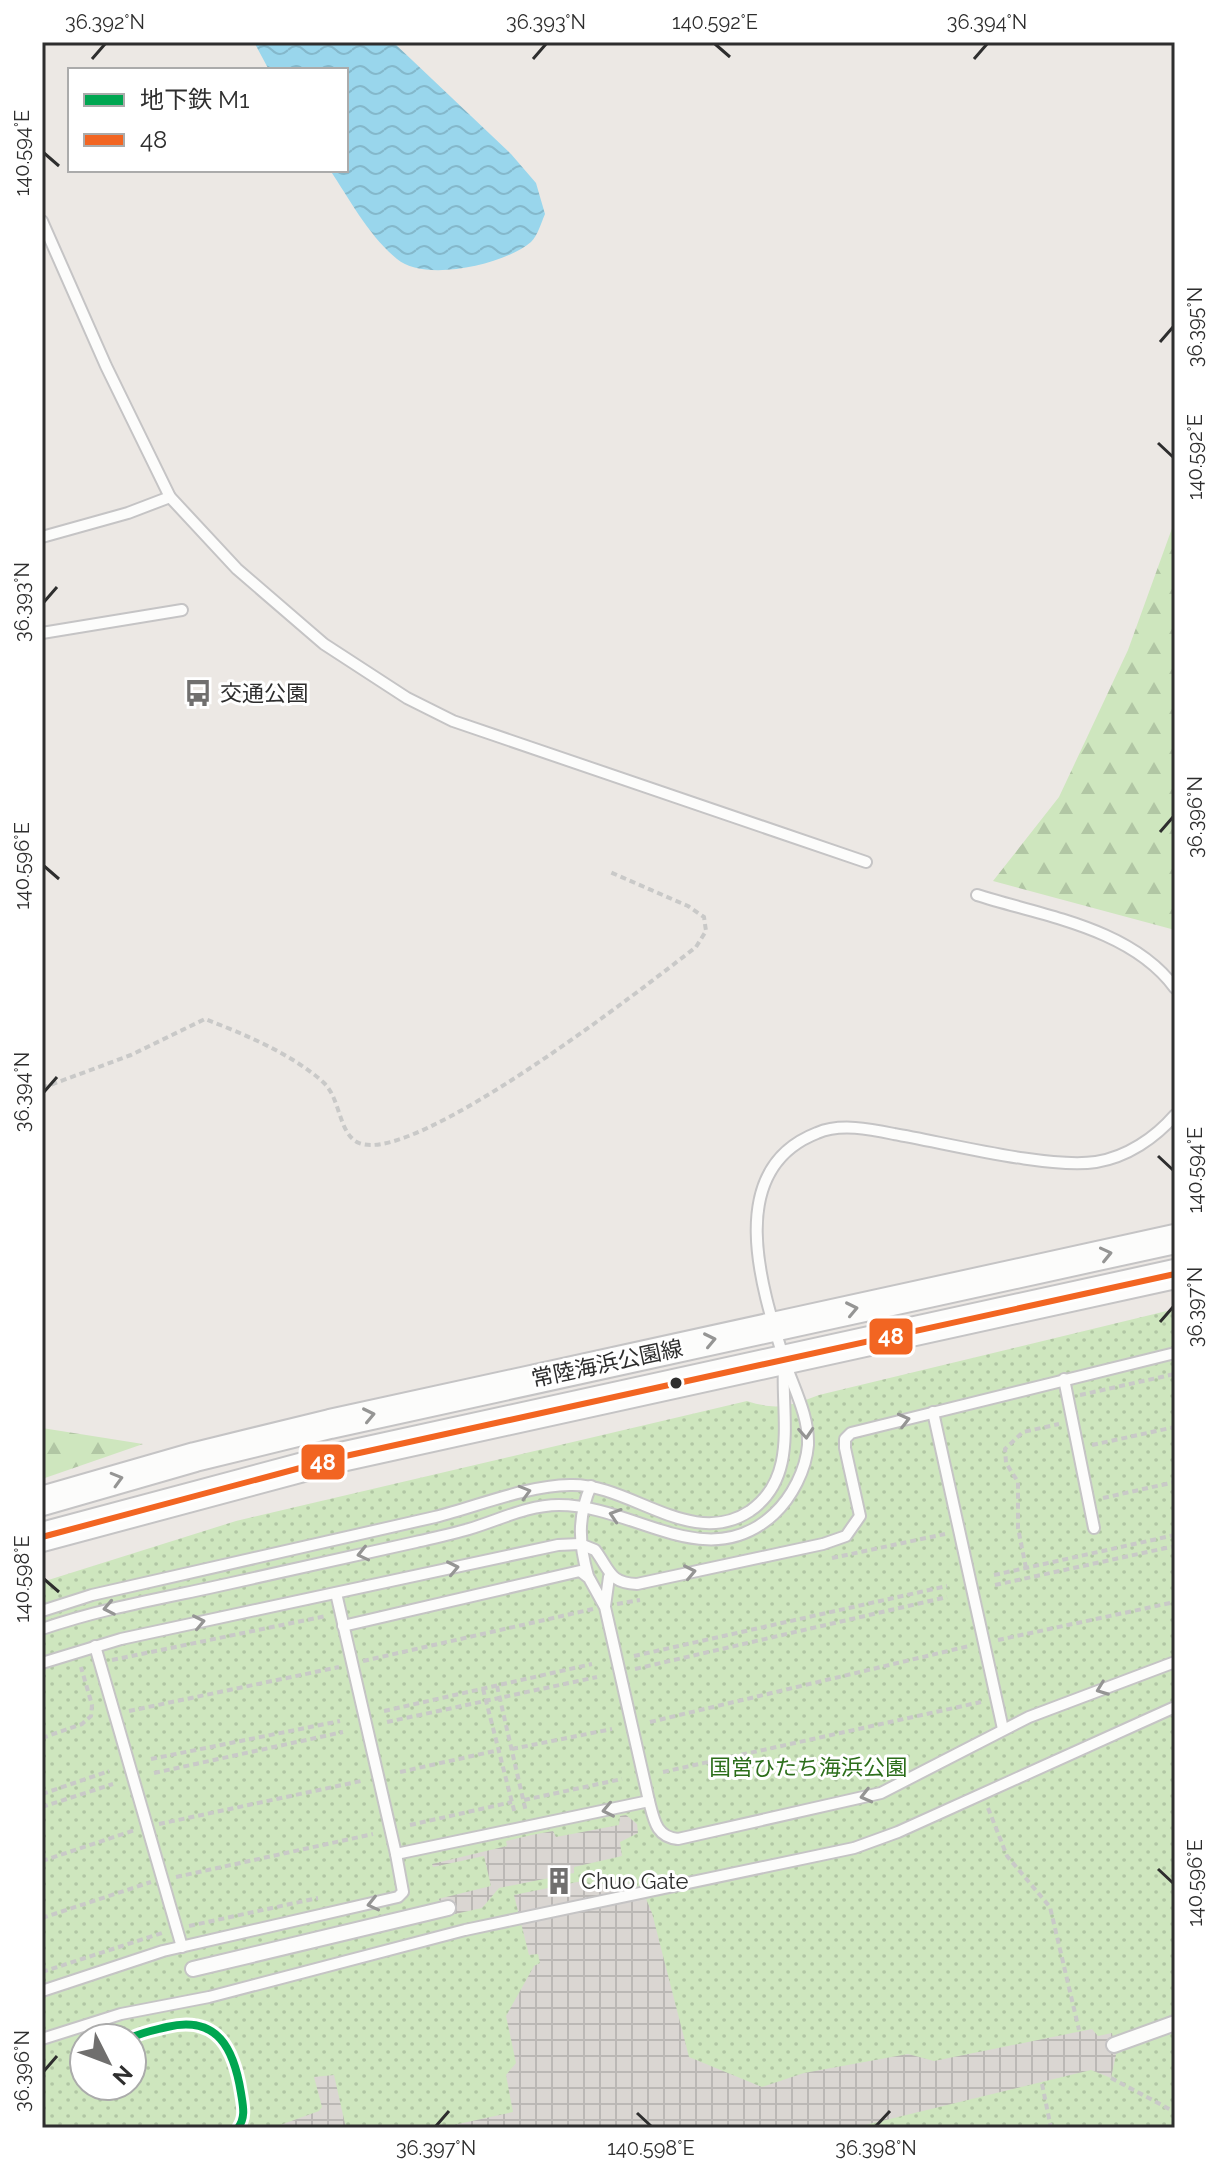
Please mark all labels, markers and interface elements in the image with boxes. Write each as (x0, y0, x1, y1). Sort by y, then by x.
text: 36.392°N (65, 10, 145, 34)
text: 36.393°N (506, 10, 586, 34)
text: 140.592°E (672, 10, 758, 34)
text: 36.394°N (947, 10, 1027, 34)
legend (68, 68, 348, 172)
text: 地下鉄 M1 (140, 85, 249, 114)
text: 140.594°E (10, 110, 34, 196)
text: 48 (140, 125, 167, 154)
text: 36.395°N (1183, 287, 1207, 367)
text: 140.592°E (1183, 414, 1207, 500)
text: 36.393°N (10, 562, 34, 642)
bus stop icon: 交通公園 (183, 678, 213, 708)
place label: 交通公園 (220, 680, 308, 706)
text: 36.396°N (1183, 776, 1207, 858)
text: 140.596°E (10, 822, 34, 910)
text: 36.394°N (10, 1052, 34, 1132)
text: 140.594°E (1183, 1127, 1207, 1213)
one-way arrow (1099, 1246, 1113, 1263)
text: 36.397°N (1183, 1267, 1207, 1347)
one-way arrow (845, 1301, 858, 1318)
line badge: 48 (868, 1317, 914, 1356)
text: 48 (878, 1323, 904, 1349)
one-way arrow (703, 1332, 716, 1349)
street label: 常陸海浜公園線 (529, 1334, 685, 1392)
unlabelled marker (668, 1375, 684, 1391)
one-way arrow (361, 1407, 375, 1424)
one-way arrow (897, 1412, 911, 1429)
one-way arrow (797, 1427, 814, 1440)
line badge: 48 (300, 1443, 346, 1481)
text: 48 (310, 1449, 336, 1475)
one-way arrow (109, 1471, 123, 1488)
one-way arrow (518, 1485, 532, 1502)
one-way arrow (609, 1509, 623, 1525)
text: 140.598°E (10, 1535, 34, 1623)
one-way arrow (357, 1545, 370, 1562)
one-way arrow (446, 1560, 459, 1577)
one-way arrow (682, 1564, 696, 1581)
one-way arrow (102, 1599, 115, 1616)
one-way arrow (192, 1615, 205, 1632)
one-way arrow (1096, 1679, 1110, 1696)
park label: 国営ひたち海浜公園 (709, 1754, 907, 1780)
one-way arrow (859, 1787, 873, 1804)
one-way arrow (602, 1801, 615, 1818)
text: 140.596°E (1183, 1839, 1207, 1927)
building icon: Chuo Gate (544, 1866, 574, 1896)
place label: Chuo Gate (581, 1868, 689, 1894)
one-way arrow (367, 1895, 381, 1912)
north arrow (68, 2022, 148, 2102)
text: 36.396°N (10, 2030, 34, 2112)
text: N (108, 2060, 138, 2090)
text: 36.397°N (396, 2136, 476, 2160)
text: 140.598°E (607, 2136, 695, 2160)
text: 36.398°N (835, 2136, 917, 2160)

